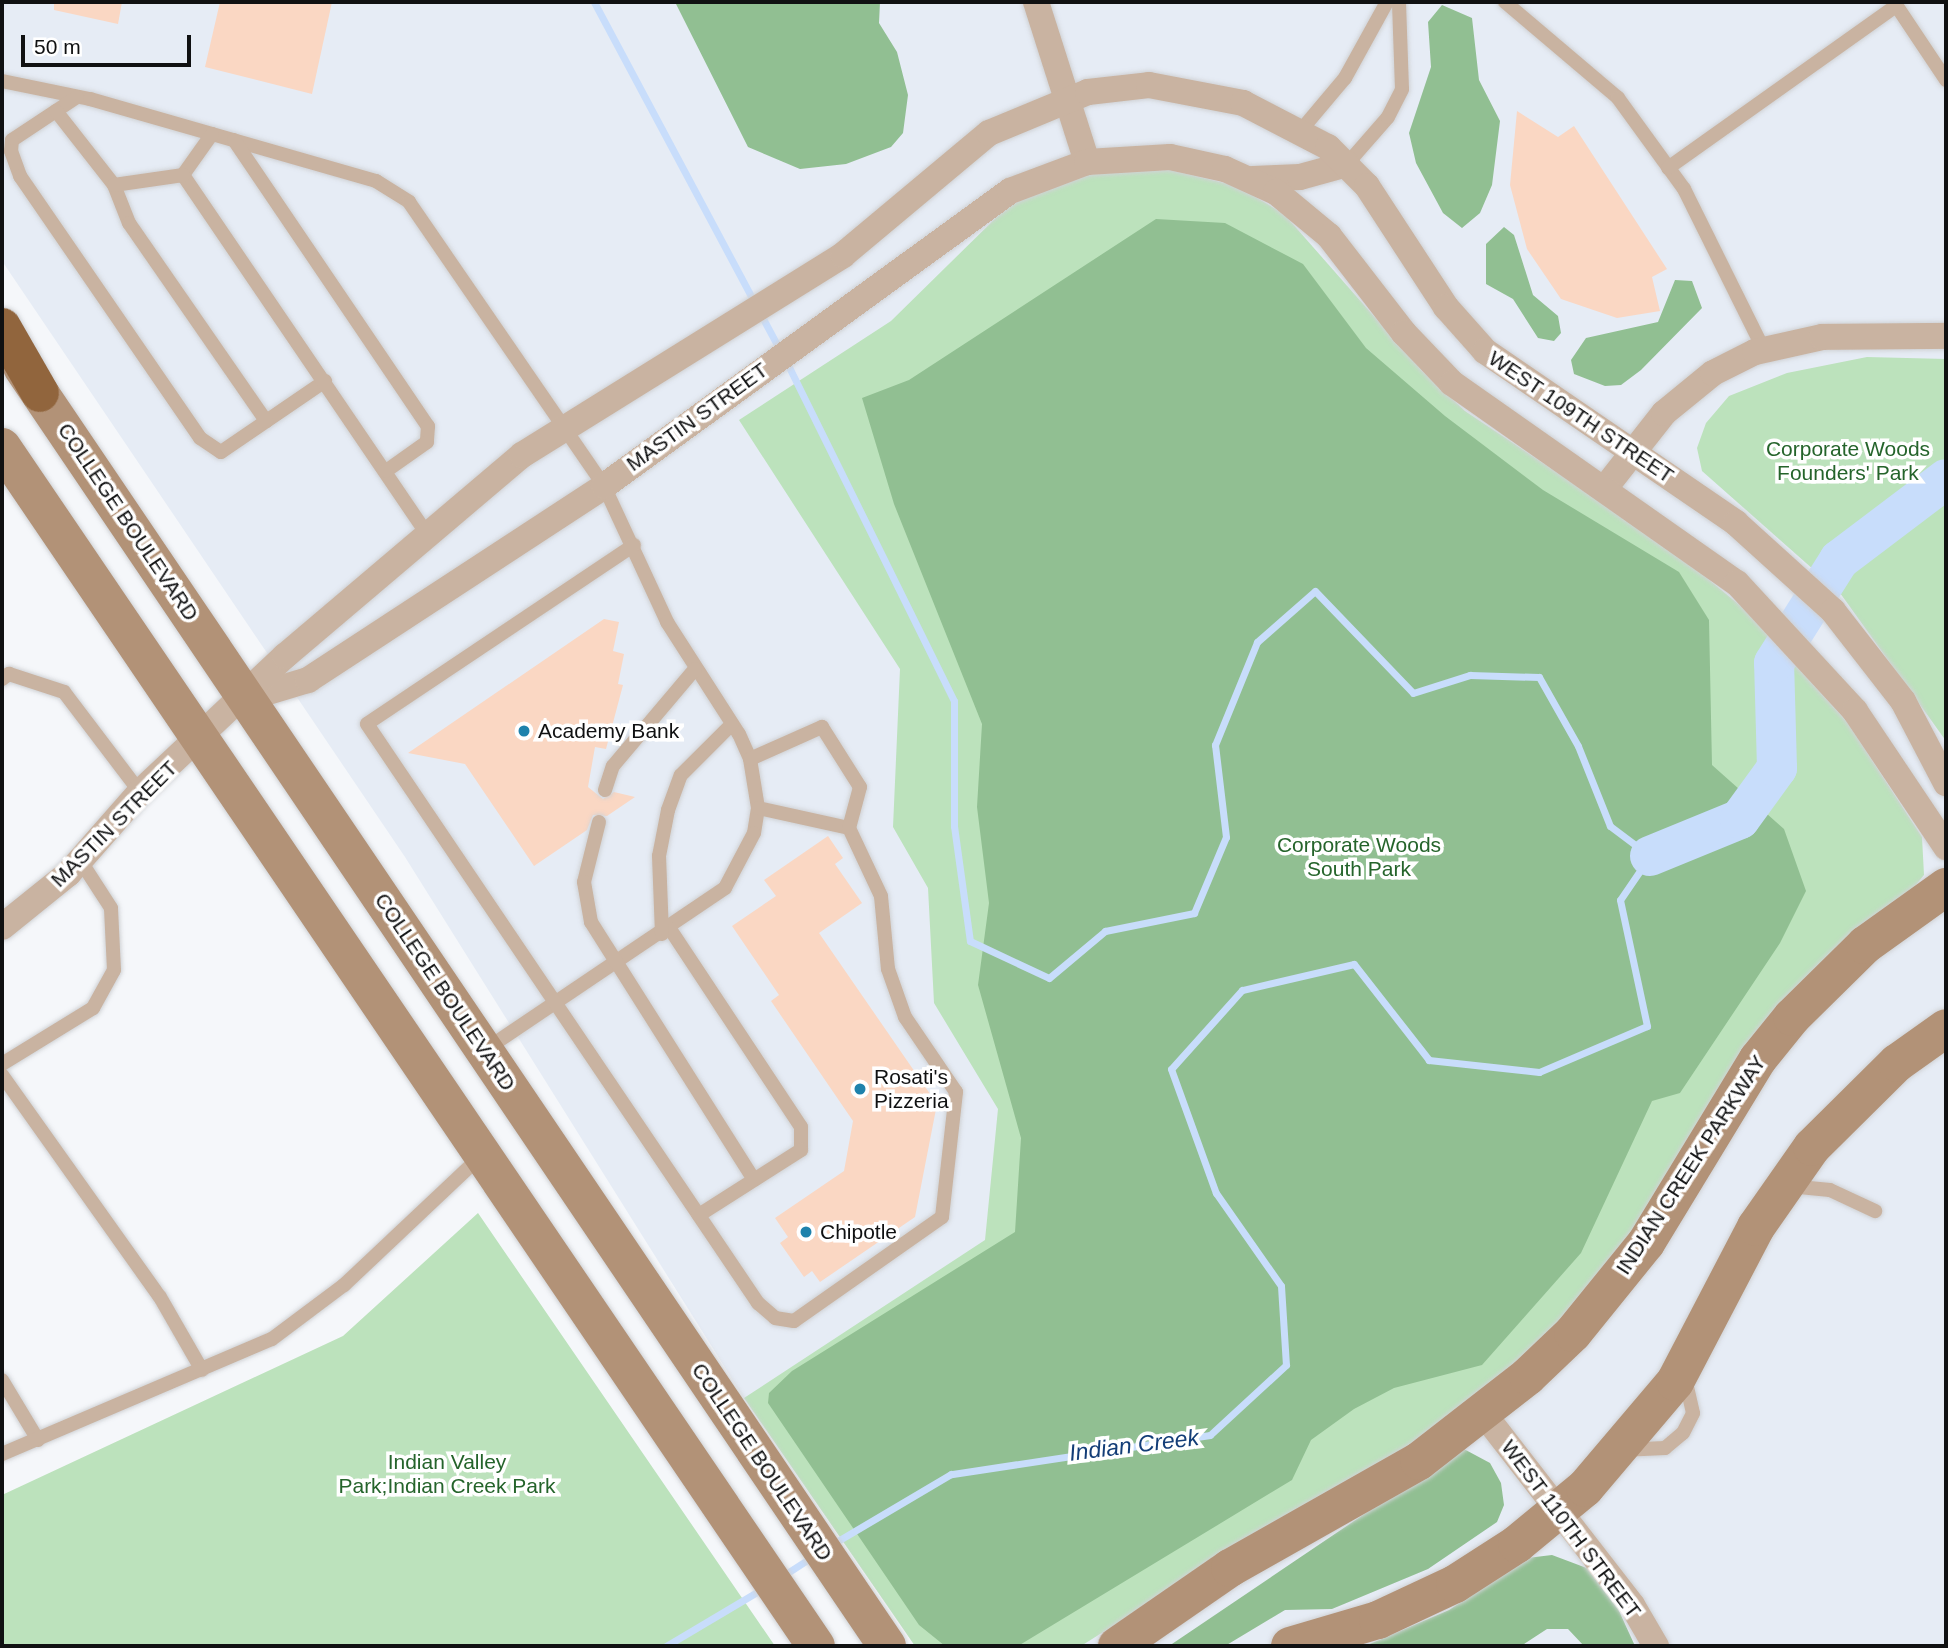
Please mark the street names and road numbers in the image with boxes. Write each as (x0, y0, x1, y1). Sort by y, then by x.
street label: WEST 109TH STREET (1484, 346, 1678, 488)
street label: MASTIN STREET (622, 357, 772, 477)
street label: COLLEGE BOULEVARD (52, 418, 204, 626)
street label: MASTIN STREET (46, 756, 182, 892)
street label: COLLEGE BOULEVARD (369, 888, 521, 1096)
street label: INDIAN CREEK PARKWAY (1611, 1051, 1771, 1279)
street label: COLLEGE BOULEVARD (686, 1358, 838, 1566)
street label: WEST 110TH STREET (1496, 1435, 1646, 1623)

